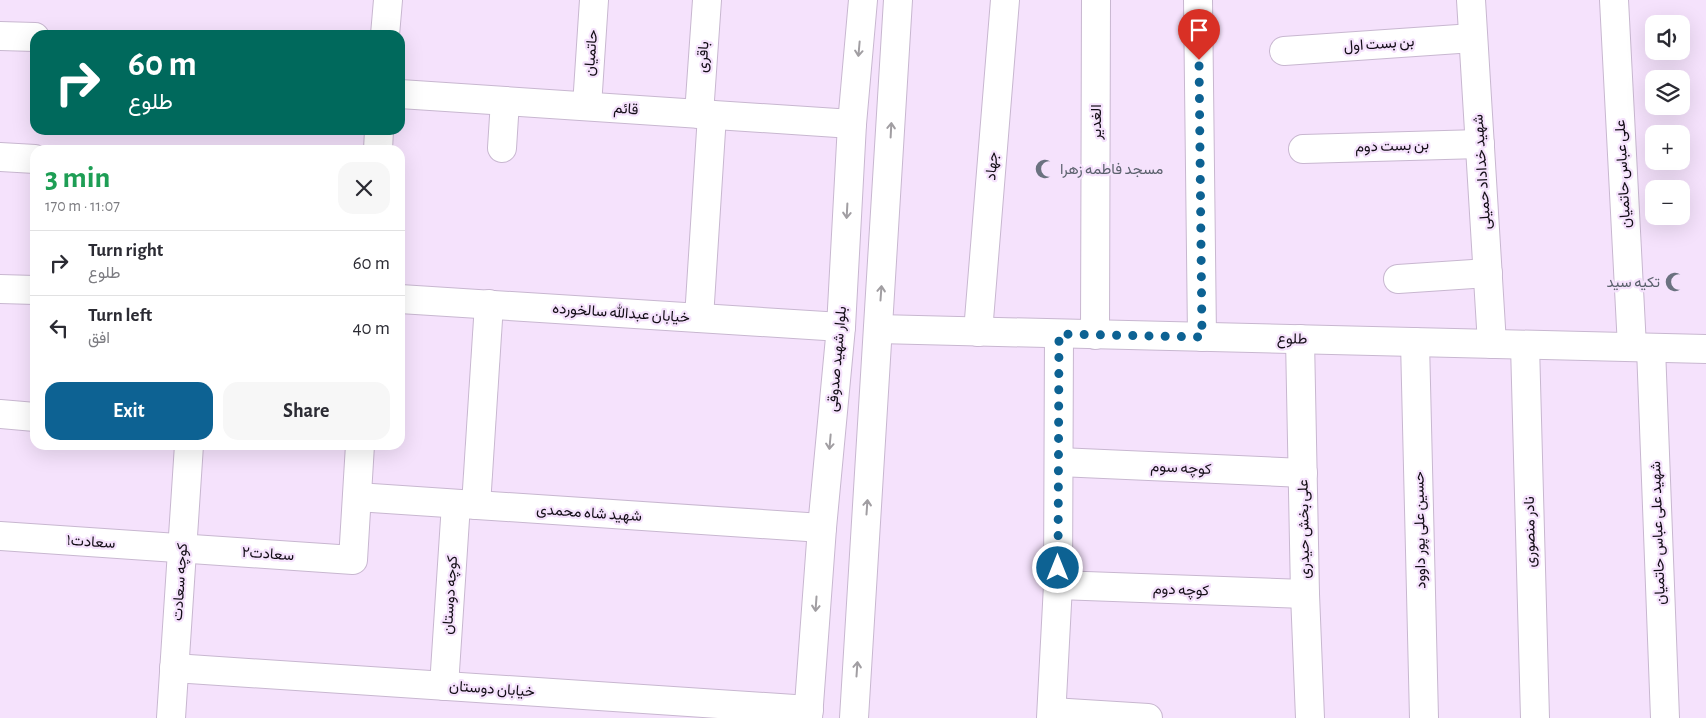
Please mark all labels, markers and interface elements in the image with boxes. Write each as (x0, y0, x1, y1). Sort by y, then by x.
pin (1178, 9, 1220, 60)
map controls (1645, 15, 1690, 225)
button: sound (1645, 15, 1690, 60)
icon: arrive (1185, 16, 1213, 44)
street label: حاتمیان (582, 29, 601, 77)
street label: بن بست اول (1343, 34, 1415, 56)
one-way arrow (854, 40, 863, 56)
street label: باقری (694, 41, 714, 73)
text: 60 m (128, 47, 197, 82)
icon: right (45, 50, 110, 115)
button: layers (1645, 70, 1690, 115)
text: طلوع (128, 91, 173, 113)
street label: قائم (613, 101, 639, 119)
street label: الغدیر (1089, 104, 1105, 141)
street label: شهید خداداد حمیلی (1470, 114, 1496, 230)
street label: علی عباس حاتمیان (1613, 119, 1635, 229)
one-way arrow (886, 123, 895, 139)
button: + (1645, 125, 1690, 170)
street label: بن بست دوم (1355, 137, 1429, 157)
street label: جهاد (983, 151, 1002, 181)
mosque icon: مسجد فاطمه زهرا (1034, 158, 1056, 180)
button: close (338, 162, 390, 214)
place label: مسجد فاطمه زهرا (1060, 162, 1163, 178)
text: 3 min (45, 163, 110, 193)
button: − (1645, 180, 1690, 225)
text: 170 m · 11:07 (45, 198, 120, 214)
one-way arrow (843, 202, 852, 218)
text: Turn right (88, 241, 163, 260)
icon: right (45, 249, 73, 277)
text: 60 m (353, 254, 390, 273)
text: طلوع (88, 265, 121, 281)
mosque icon: تکیه سید (1664, 271, 1686, 293)
place label: تکیه سید (1606, 275, 1660, 291)
one-way arrow (876, 285, 885, 301)
street label: خیابان عبدالله سالخورده (552, 299, 690, 326)
text: Turn left (88, 306, 152, 325)
street label: بلوار شهید صدوقی (825, 306, 851, 413)
icon: left (45, 314, 73, 342)
text: 40 m (352, 319, 390, 338)
text: افق (88, 330, 110, 346)
street label: طلوع (1277, 331, 1308, 350)
button: Exit (45, 382, 213, 440)
button: Share (223, 382, 390, 440)
one-way arrow (825, 434, 835, 450)
street label: کوچه سوم (1150, 459, 1212, 479)
street label: شهید علی عباس حاتمیان (1648, 461, 1670, 605)
street label: حسین علی پور داوود (1411, 471, 1431, 589)
street label: علی بخش حیدری (1296, 479, 1314, 579)
street label: نادر منصوری (1522, 496, 1540, 568)
one-way arrow (862, 499, 872, 515)
street label: شهید شاه محمدی (536, 502, 642, 526)
street label: سعادت۱ (66, 533, 116, 551)
position arrow (1031, 541, 1083, 593)
street label: کوچه سعادت (170, 542, 192, 622)
street label: سعادت۲ (241, 545, 295, 563)
street label: کوچه دوستان (440, 555, 462, 635)
street label: کوچه دوم (1152, 582, 1210, 600)
one-way arrow (812, 596, 821, 612)
one-way arrow (852, 662, 861, 678)
street label: خیابان دوستان (449, 679, 535, 700)

